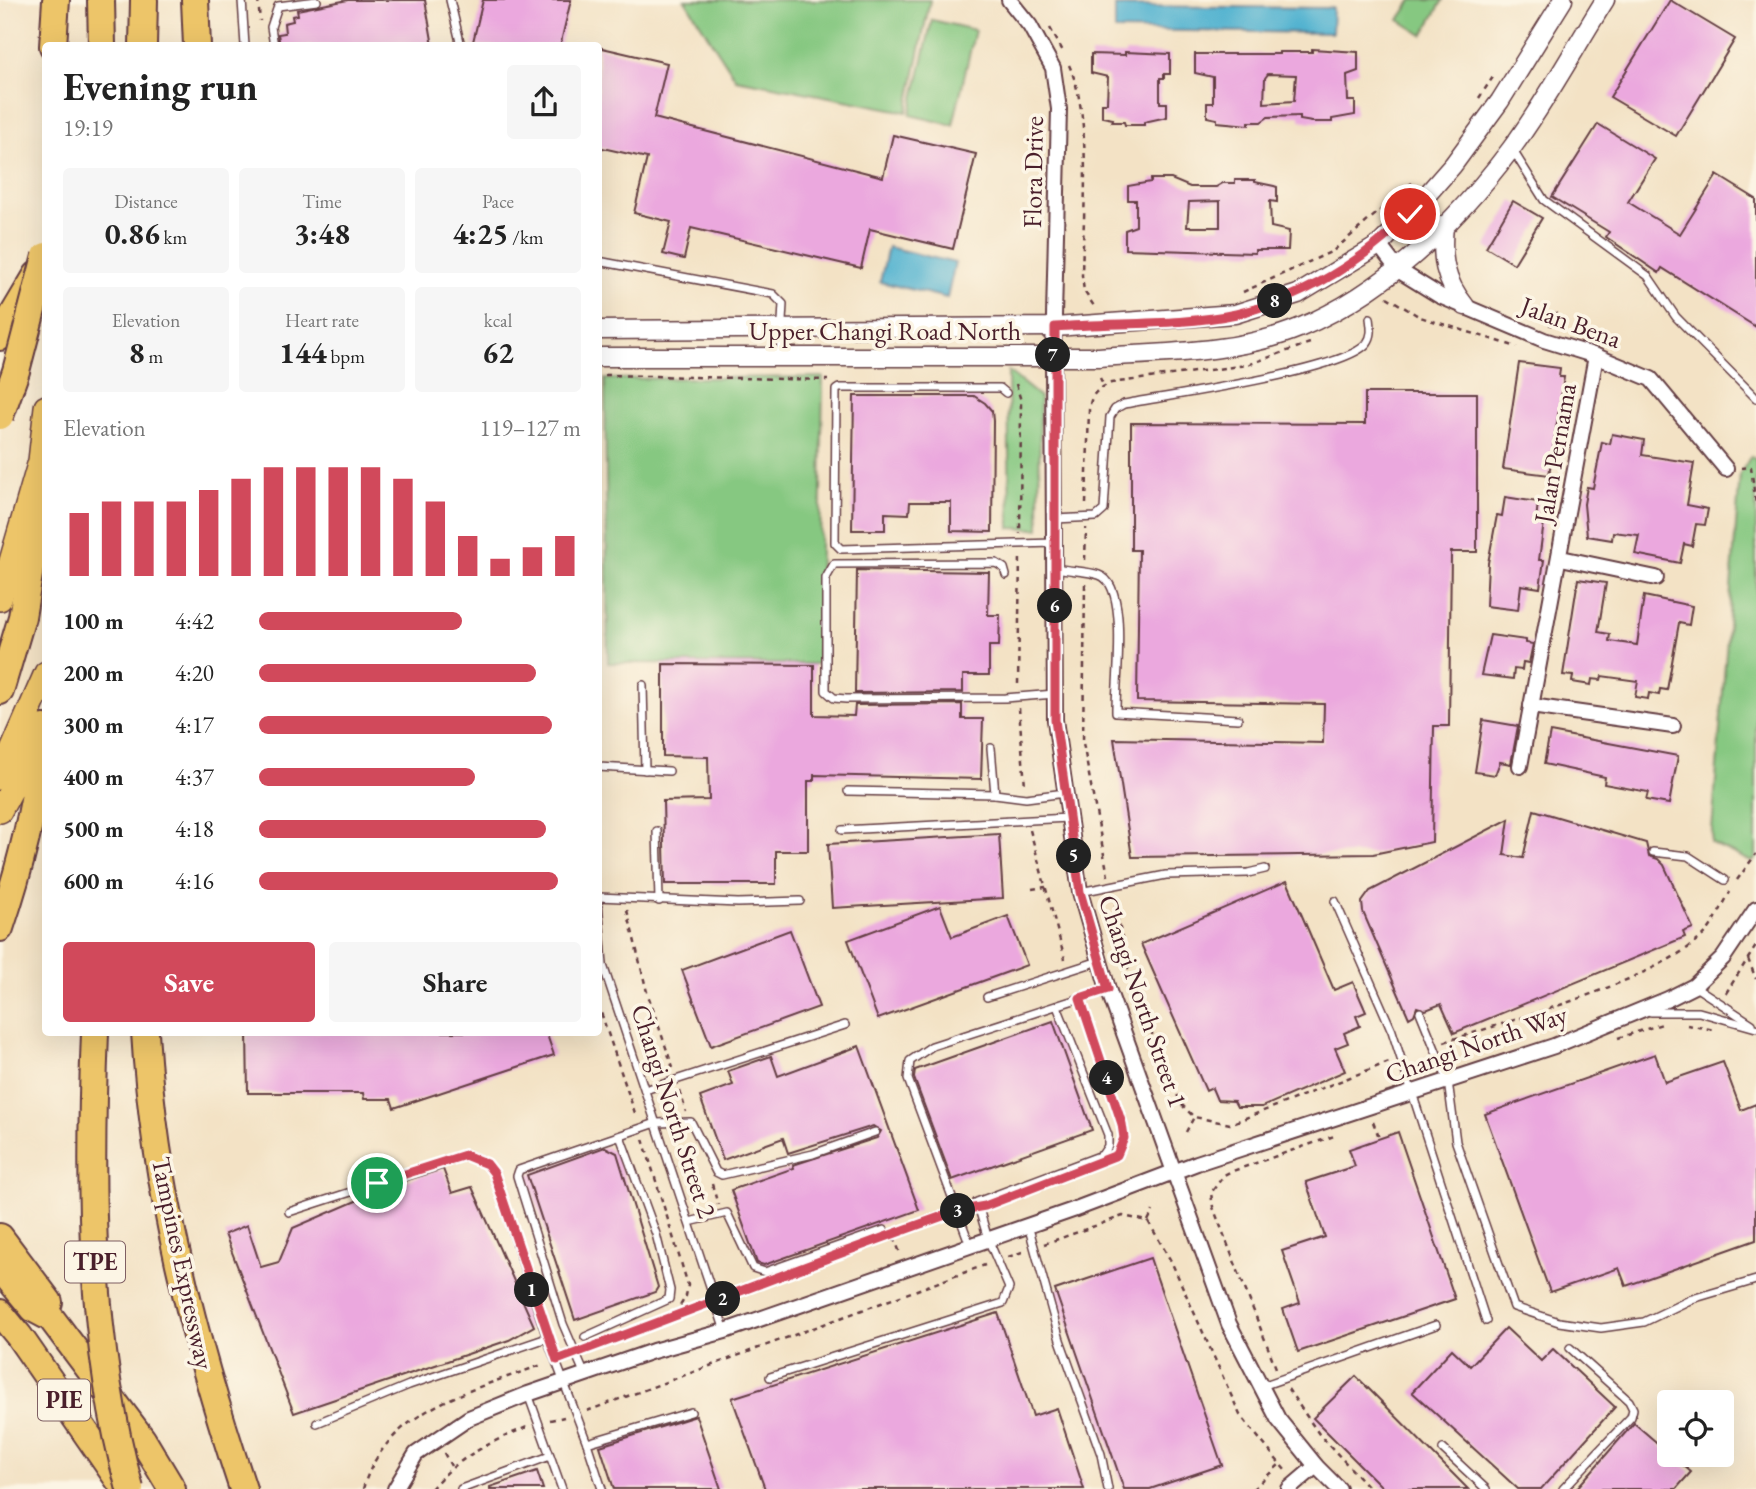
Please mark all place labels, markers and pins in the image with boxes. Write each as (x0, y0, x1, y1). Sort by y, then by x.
pin (1380, 184, 1440, 244)
pin: 8 (1258, 284, 1292, 318)
pin: 7 (1036, 338, 1070, 372)
pin: 6 (1038, 588, 1072, 624)
pin: 5 (1056, 838, 1092, 874)
pin: 4 (1090, 1060, 1124, 1096)
pin (347, 1153, 407, 1213)
pin: 3 (940, 1194, 976, 1228)
pin: 1 (514, 1272, 550, 1308)
pin: 2 (706, 1282, 740, 1316)

